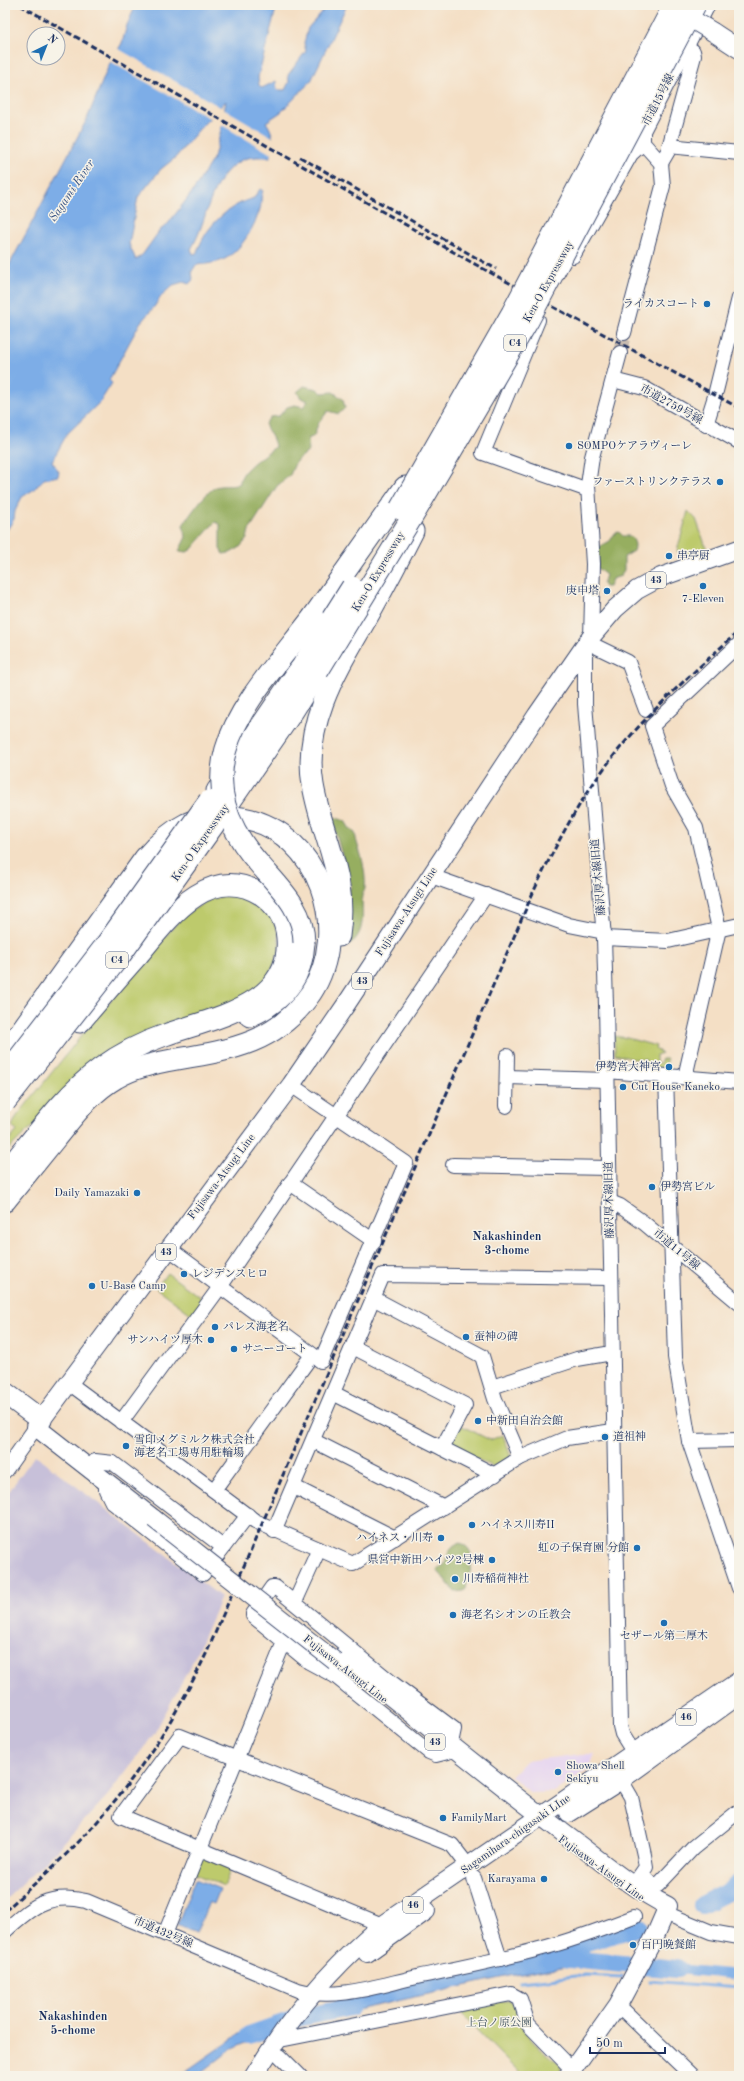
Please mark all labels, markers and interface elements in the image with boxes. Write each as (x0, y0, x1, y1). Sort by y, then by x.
north arrow (26, 26, 66, 66)
text: N (45, 33, 59, 47)
street label: 市道15号線 (639, 71, 677, 128)
water label: Sagami River (47, 157, 97, 224)
street label: Ken-O Expressway (522, 239, 576, 325)
place label: ライカスコート (623, 298, 699, 310)
marker: ライカスコート (702, 299, 712, 309)
road number: C4 (504, 335, 526, 351)
street label: 市道2759号線 (638, 382, 705, 427)
place label: SOMPOケアラヴィーレ (577, 439, 692, 452)
marker: SOMPOケアラヴィーレ (564, 441, 574, 451)
place label: ファーストリンクテラス (592, 476, 712, 488)
marker: ファーストリンクテラス (715, 477, 725, 487)
street label: Ken-O Expressway (351, 530, 407, 614)
place label: 串亭厨 (677, 549, 710, 562)
marker: 串亭厨 (664, 551, 674, 561)
road number: 43 (646, 572, 666, 588)
marker: 7-Eleven (698, 581, 708, 591)
place label: 庚申塔 (566, 584, 599, 597)
marker: 庚申塔 (602, 586, 612, 596)
place label: 7-Eleven (682, 594, 724, 605)
street label: Ken-O Expressway (170, 802, 232, 884)
street label: 藤沢厚木線旧道 (588, 838, 608, 916)
street label: Fujisawa-Atsugi Line (374, 866, 440, 958)
road number: C4 (106, 952, 128, 968)
road number: 43 (352, 973, 372, 989)
place label: 伊勢宮大神宮 (595, 1060, 661, 1073)
marker: 伊勢宮大神宮 (664, 1062, 674, 1072)
marker: Cut House Kaneko (618, 1082, 628, 1092)
place label: Cut House Kaneko (631, 1082, 720, 1093)
street label: Fujisawa-Atsugi Line (186, 1132, 258, 1222)
street label: 藤沢厚木線旧道 (602, 1161, 616, 1239)
place label: 伊勢宮ビル (660, 1180, 715, 1193)
marker: 伊勢宮ビル (647, 1182, 657, 1192)
place label: Daily Yamazaki (54, 1188, 129, 1199)
marker: Daily Yamazaki (132, 1188, 142, 1198)
street label: 市道11号線 (651, 1226, 703, 1272)
district label: Nakashinden 3-chome (473, 1231, 542, 1257)
road number: 43 (156, 1244, 176, 1260)
place label: レジデンスヒロ (192, 1268, 268, 1280)
marker: レジデンスヒロ (179, 1269, 189, 1279)
marker: U-Base Camp (87, 1281, 97, 1291)
place label: U-Base Camp (100, 1281, 166, 1292)
place label: パレス海老名 (223, 1320, 289, 1333)
marker: パレス海老名 (210, 1322, 220, 1332)
place label: 蚕神の碑 (474, 1330, 518, 1343)
marker: 蚕神の碑 (461, 1332, 471, 1342)
place label: サンハイツ厚木 (127, 1333, 203, 1346)
marker: サンハイツ厚木 (206, 1335, 216, 1345)
place label: サニーコート (242, 1343, 308, 1355)
marker: サニーコート (229, 1344, 239, 1354)
place label: 中新田自治会館 (486, 1414, 563, 1427)
marker: 中新田自治会館 (473, 1416, 483, 1426)
place label: 道祖神 (613, 1430, 646, 1443)
marker: 道祖神 (600, 1432, 610, 1442)
place label: 雪印メグミルク株式会社 海老名工場専用駐輪場 (134, 1433, 255, 1459)
marker: 雪印メグミルク株式会社 海老名工場専用駐輪場 (121, 1441, 131, 1451)
place label: ハイネス川寿II (480, 1518, 555, 1531)
marker: ハイネス川寿II (467, 1520, 477, 1530)
place label: ハイネス・川寿 (356, 1531, 433, 1544)
marker: ハイネス・川寿 (436, 1533, 446, 1543)
place label: 虹の子保育園 分館 (538, 1541, 629, 1554)
marker: 虹の子保育園 分館 (632, 1543, 642, 1553)
place label: 県営中新田ハイツ2号棟 (368, 1553, 484, 1566)
marker: 県営中新田ハイツ2号棟 (487, 1555, 497, 1565)
place label: 川寿稲荷神社 (463, 1572, 529, 1585)
marker: 川寿稲荷神社 (450, 1574, 460, 1584)
place label: 海老名シオンの丘教会 (461, 1608, 571, 1621)
marker: 海老名シオンの丘教会 (448, 1610, 458, 1620)
marker: セザール第二厚木 (659, 1618, 669, 1628)
place label: セザール第二厚木 (620, 1629, 708, 1642)
street label: Fujisawa-Atsugi Line (301, 1634, 389, 1706)
road number: 46 (676, 1709, 696, 1725)
road number: 43 (425, 1734, 445, 1750)
place label: Showa Shell Sekiyu (566, 1761, 625, 1785)
marker: Showa Shell Sekiyu (553, 1767, 563, 1777)
street label: Sagamihara-chigasaki LIne (459, 1793, 573, 1877)
marker: FamilyMart (438, 1813, 448, 1823)
place label: FamilyMart (451, 1813, 507, 1824)
street label: Fujisawa-Atsugi Line (556, 1834, 646, 1904)
place label: Karayama (487, 1874, 537, 1885)
marker: Karayama (539, 1874, 549, 1884)
road number: 46 (403, 1897, 423, 1913)
street label: 市道432号線 (132, 1914, 195, 1950)
place label: 百円晩餐館 (641, 1938, 696, 1951)
marker: 百円晩餐館 (628, 1940, 638, 1950)
district label: Nakashinden 5-chome (39, 2011, 108, 2037)
park label: 上台ノ原公園 (466, 2016, 532, 2029)
scale bar (590, 2029, 665, 2055)
text: 50 m (596, 2037, 623, 2050)

